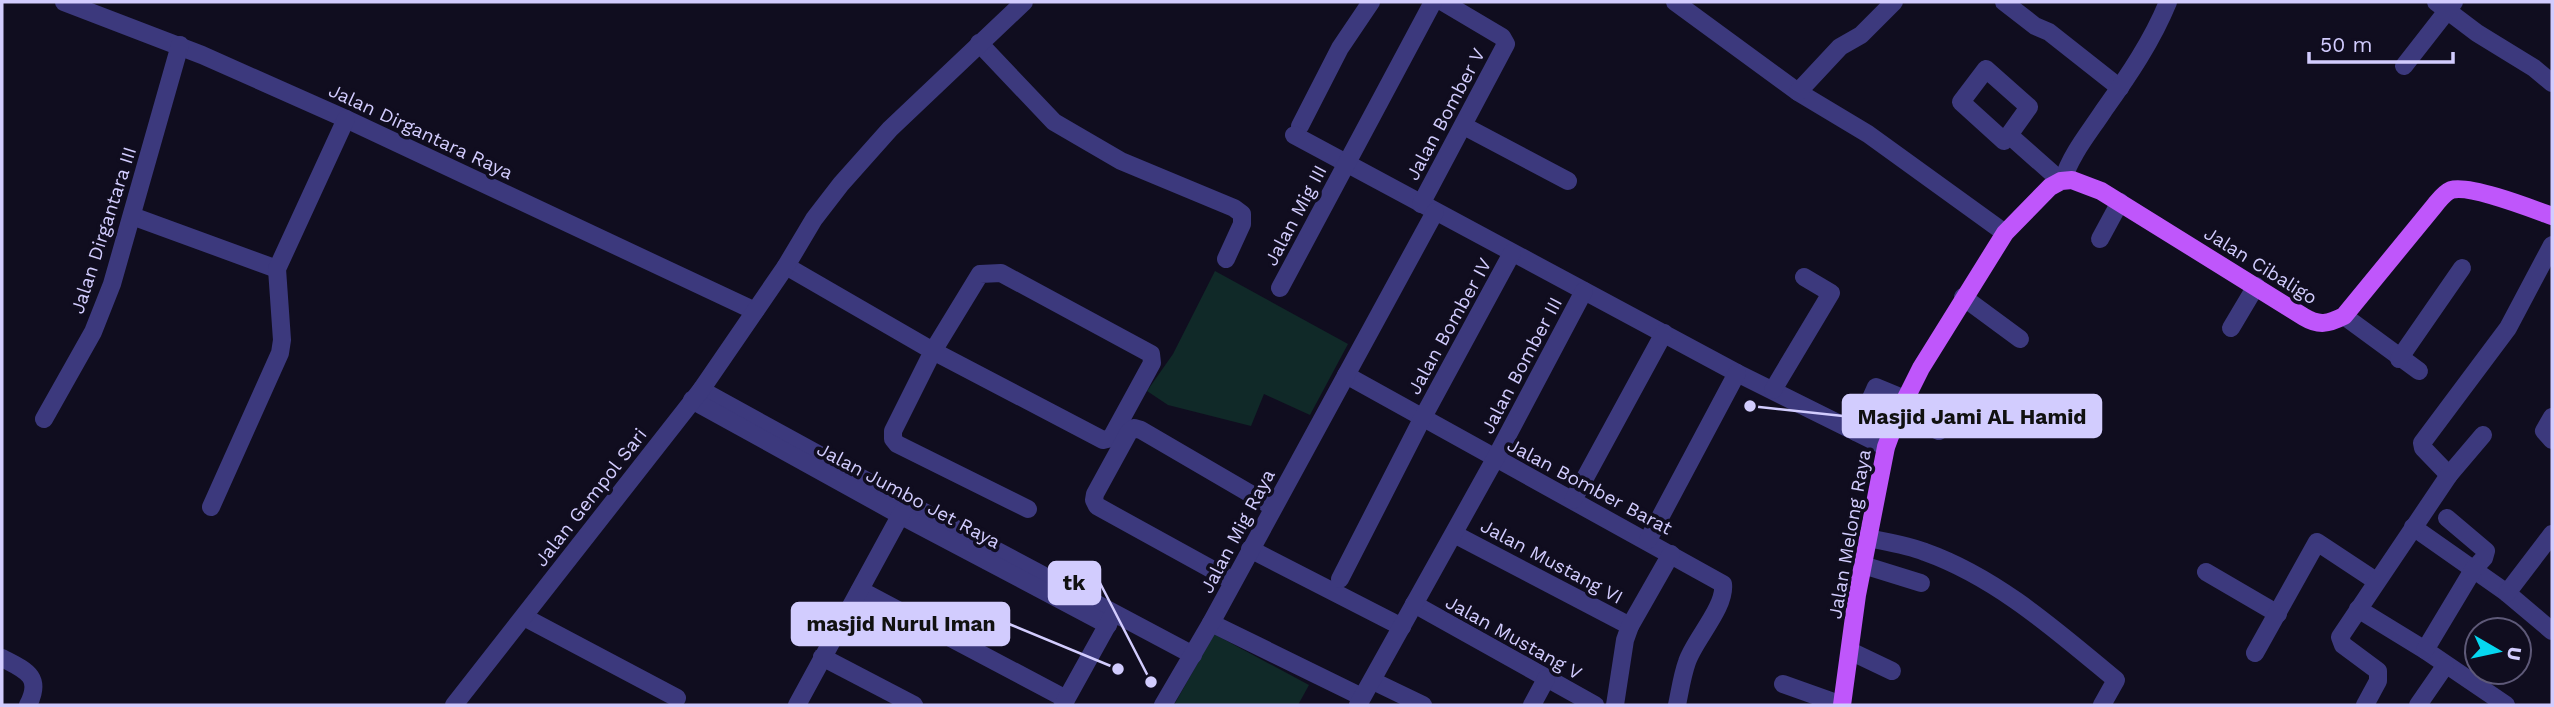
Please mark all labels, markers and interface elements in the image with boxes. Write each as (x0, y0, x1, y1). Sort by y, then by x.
scale bar (2309, 21, 2452, 65)
text: 50 m (2320, 32, 2372, 57)
street label: Jalan Bomber V (1401, 44, 1490, 184)
street label: Jalan Dirgantara Raya (325, 79, 517, 184)
street label: Jalan Dirgantara III (66, 144, 141, 317)
street label: Jalan Mig III (1259, 161, 1332, 270)
street label: Jalan Cibaligo (2200, 221, 2322, 309)
street label: Jalan Bomber IV (1402, 254, 1496, 399)
street label: Jalan Bomber III (1476, 293, 1567, 437)
callout: Masjid Jami AL Hamid (1843, 395, 2101, 437)
text: Masjid Jami AL Hamid (1858, 404, 2087, 429)
street label: Jalan Gempol Sari (529, 424, 652, 571)
street label: Jalan Bomber Barat (1503, 433, 1676, 540)
street label: Jalan Jumbo Jet Raya (813, 437, 1005, 554)
street label: Jalan Melong Raya (1823, 447, 1876, 621)
street label: Jalan Mig Raya (1195, 465, 1280, 597)
street label: Jalan Mustang VI (1477, 514, 1627, 609)
callout: tk (1049, 562, 1100, 604)
text: tk (1063, 570, 1086, 595)
street label: Jalan Mustang V (1441, 590, 1586, 684)
callout: masjid Nurul Iman (792, 603, 1009, 645)
text: masjid Nurul Iman (806, 611, 996, 636)
north arrow (2463, 616, 2533, 686)
text: U (2502, 645, 2527, 662)

